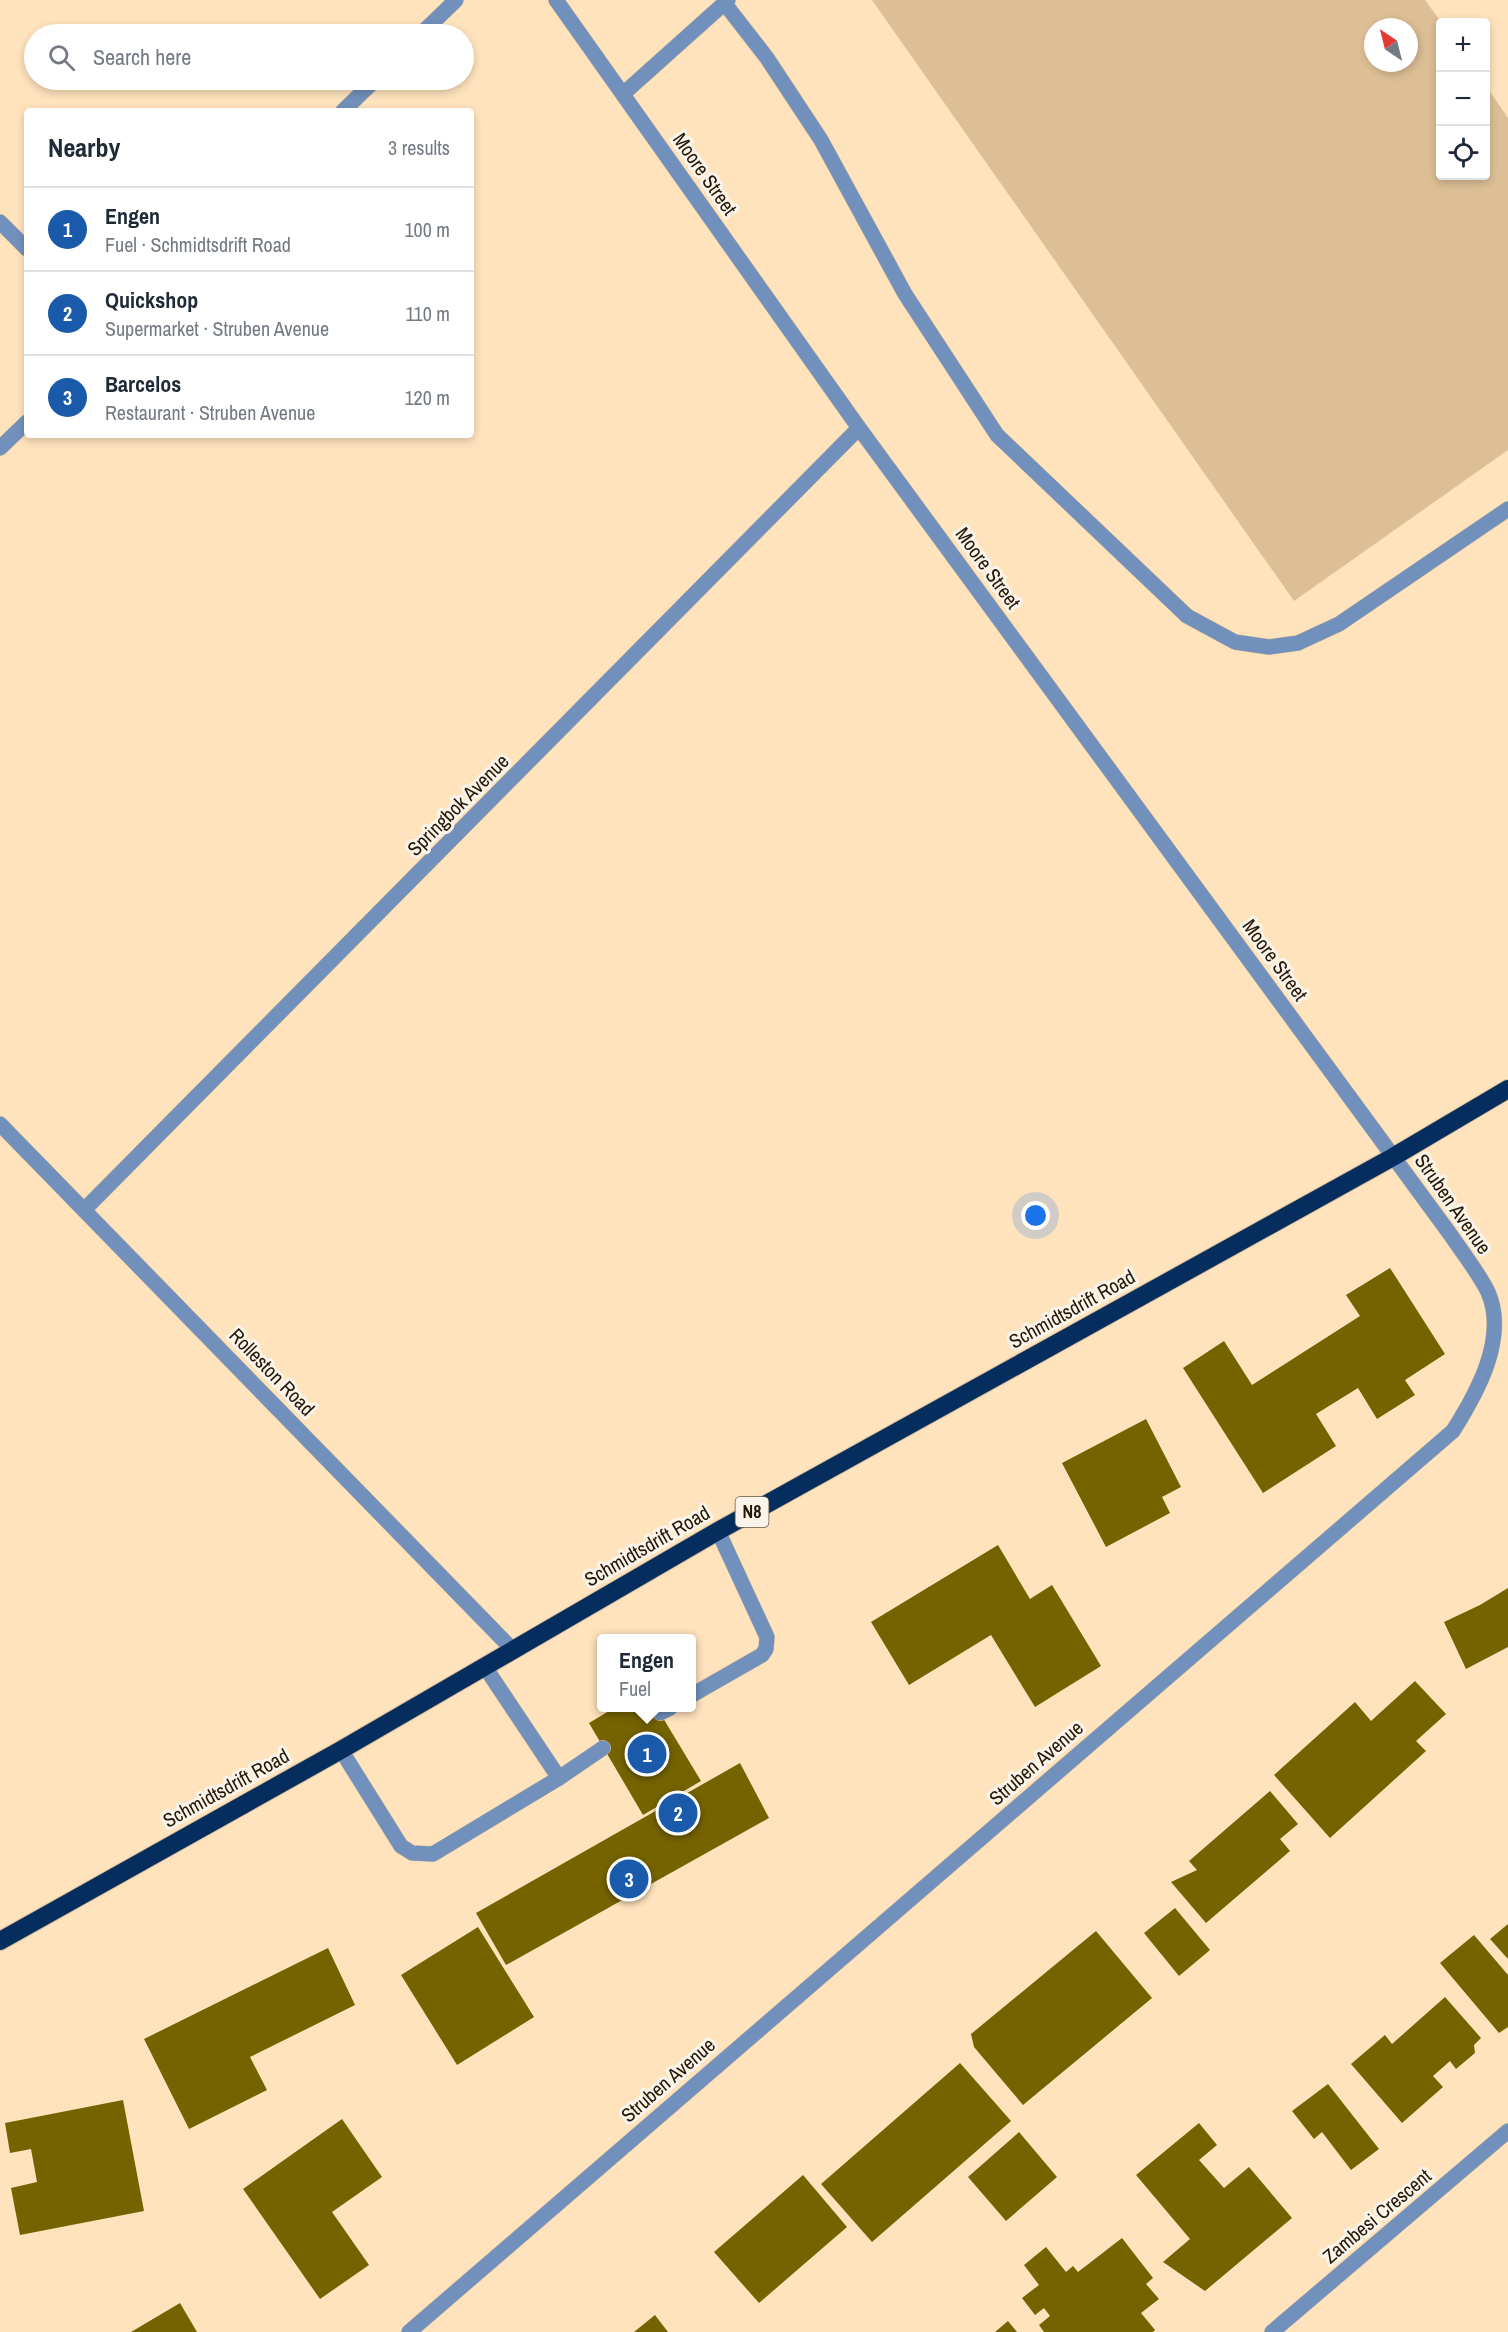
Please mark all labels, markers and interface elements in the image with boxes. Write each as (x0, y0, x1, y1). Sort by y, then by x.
north arrow (1364, 18, 1418, 72)
map controls (1436, 18, 1490, 180)
button: + (1436, 18, 1490, 72)
search box (24, 24, 474, 90)
icon: search (45, 41, 78, 74)
text: Search here (93, 42, 191, 72)
button: − (1436, 72, 1490, 126)
button: locate (1436, 126, 1490, 180)
street label: Moore Street (667, 127, 744, 221)
text: Nearby (48, 130, 120, 165)
text: 3 results (388, 134, 450, 161)
text: Engen (105, 201, 160, 231)
text: 1 (63, 216, 72, 243)
text: 100 m (404, 216, 450, 243)
text: Fuel · Schmidtsdrift Road (105, 231, 291, 258)
text: Quickshop (105, 285, 198, 315)
text: 2 (63, 300, 72, 327)
text: 110 m (406, 300, 450, 327)
text: Supermarket · Struben Avenue (105, 315, 329, 342)
text: Barcelos (105, 369, 181, 399)
text: 3 (63, 384, 72, 411)
text: 120 m (404, 384, 450, 411)
text: Restaurant · Struben Avenue (105, 399, 315, 426)
street label: Moore Street (950, 521, 1027, 614)
street label: Springbok Avenue (401, 748, 514, 861)
street label: Moore Street (1237, 913, 1314, 1006)
street label: Struben Avenue (1409, 1148, 1498, 1259)
your location (1021, 1201, 1050, 1230)
street label: Schmidtsdrift Road (1004, 1263, 1140, 1354)
street label: Rolleston Road (224, 1322, 321, 1421)
road number: N8 (736, 1497, 768, 1527)
street label: Schmidtsdrift Road (579, 1499, 714, 1592)
popup (597, 1634, 696, 1712)
text: Engen (619, 1645, 674, 1675)
text: Fuel (619, 1675, 651, 1702)
street label: Struben Avenue (983, 1714, 1088, 1811)
pin: 1 (628, 1732, 666, 1776)
street label: Schmidtsdrift Road (158, 1742, 294, 1833)
pin: 2 (658, 1790, 698, 1836)
pin: 3 (610, 1856, 648, 1902)
street label: Struben Avenue (615, 2031, 720, 2128)
street label: Zambesi Crescent (1317, 2162, 1437, 2269)

